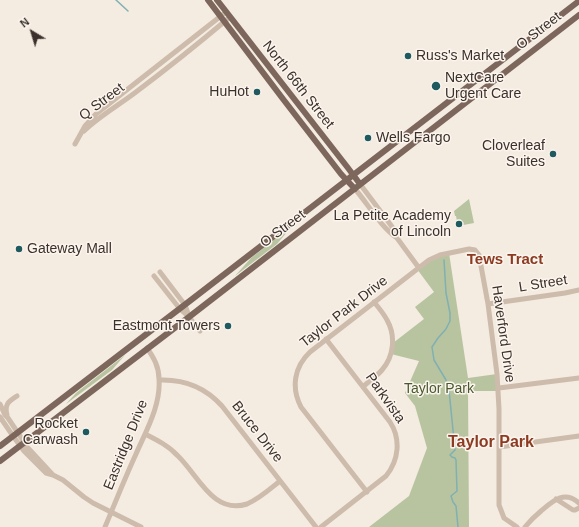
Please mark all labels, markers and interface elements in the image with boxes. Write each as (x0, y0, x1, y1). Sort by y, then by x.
street label: O Street (513, 8, 565, 54)
north arrow (12, 12, 52, 52)
text: N (18, 15, 31, 30)
street label: North 66th Street (259, 38, 337, 132)
place label: Russ's Market (416, 48, 504, 64)
marker: Russ's Market (403, 51, 413, 61)
place label: NextCare Urgent Care (445, 70, 521, 102)
street label: Q Street (76, 80, 128, 124)
marker: NextCare Urgent Care (430, 80, 442, 92)
place label: HuHot (209, 84, 249, 100)
marker: HuHot (252, 87, 262, 97)
place label: Wells Fargo (376, 130, 450, 146)
marker: Wells Fargo (363, 133, 373, 143)
place label: Cloverleaf Suites (482, 138, 545, 170)
marker: Cloverleaf Suites (548, 149, 558, 159)
street label: O Street (257, 207, 309, 251)
place label: La Petite Academy of Lincoln (333, 208, 451, 240)
marker: La Petite Academy of Lincoln (454, 219, 464, 229)
place label: Gateway Mall (27, 241, 112, 257)
marker: Gateway Mall (14, 244, 24, 254)
district label: Tews Tract (467, 251, 543, 269)
street label: L Street (517, 272, 569, 296)
street label: Taylor Park Drive (297, 273, 391, 351)
street label: Haverford Drive (488, 284, 518, 384)
place label: Eastmont Towers (113, 318, 220, 334)
marker: Eastmont Towers (223, 321, 233, 331)
street label: Parkvista (362, 370, 408, 426)
park label: Taylor Park (404, 381, 474, 397)
street label: Eastridge Drive (100, 397, 152, 493)
street label: Bruce Drive (228, 398, 286, 466)
place label: Rocket Carwash (23, 416, 78, 448)
marker: Rocket Carwash (81, 427, 91, 437)
district label: Taylor Park (448, 433, 534, 453)

